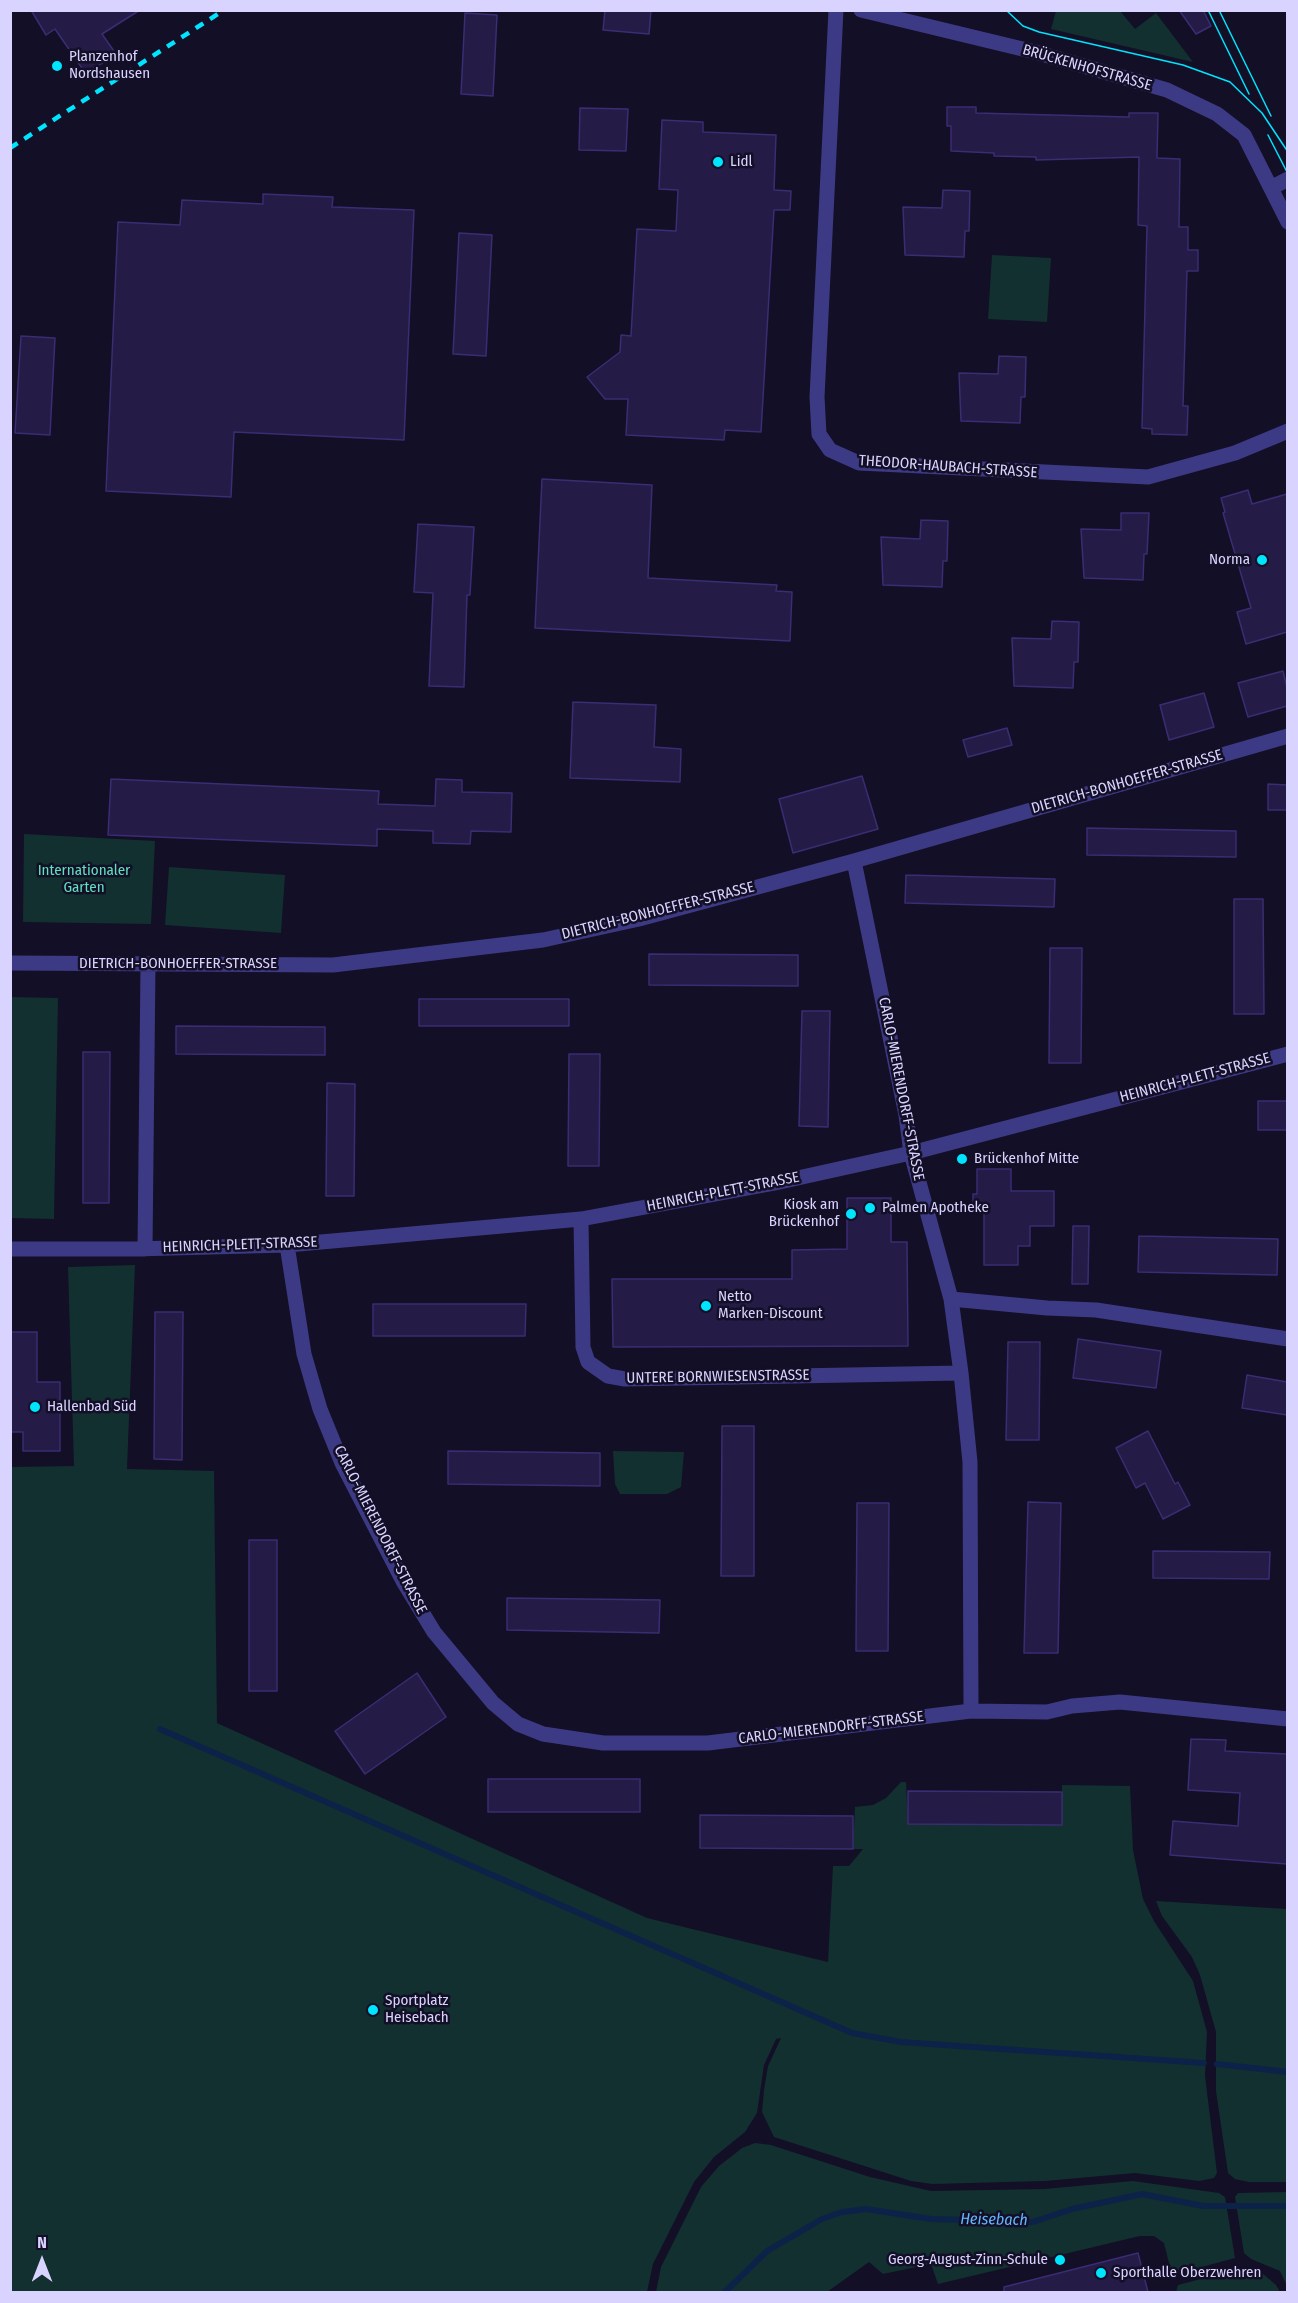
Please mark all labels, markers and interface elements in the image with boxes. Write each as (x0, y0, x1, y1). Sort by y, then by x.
street label: BRÜCKENHOFSTRASSE (1020, 41, 1154, 95)
place label: Planzenhof Nordshausen (69, 48, 150, 83)
marker: Planzenhof Nordshausen (50, 59, 64, 73)
place label: Lidl (730, 153, 752, 171)
marker: Lidl (711, 155, 725, 169)
street label: THEODOR-HAUBACH-STRASSE (858, 452, 1038, 482)
place label: Norma (1209, 551, 1250, 569)
marker: Norma (1255, 553, 1269, 567)
street label: DIETRICH-BONHOEFFER-STRASSE (1029, 746, 1225, 818)
park label: Internationaler Garten (38, 862, 130, 897)
street label: DIETRICH-BONHOEFFER-STRASSE (560, 878, 756, 944)
street label: DIETRICH-BONHOEFFER-STRASSE (79, 955, 277, 973)
street label: CARLO-MIERENDORFF-STRASSE (874, 996, 928, 1182)
street label: HEINRICH-PLETT-STRASSE (1118, 1049, 1272, 1107)
place label: Brückenhof Mitte (974, 1150, 1079, 1168)
marker: Brückenhof Mitte (955, 1152, 969, 1166)
street label: HEINRICH-PLETT-STRASSE (645, 1168, 801, 1216)
place label: Kiosk am Brückenhof (769, 1196, 839, 1231)
place label: Palmen Apotheke (882, 1199, 989, 1217)
marker: Palmen Apotheke (863, 1201, 877, 1215)
marker: Kiosk am Brückenhof (844, 1207, 858, 1221)
street label: HEINRICH-PLETT-STRASSE (162, 1233, 318, 1257)
place label: Netto Marken-Discount (718, 1288, 823, 1323)
marker: Netto Marken-Discount (699, 1299, 713, 1313)
street label: UNTERE BORNWIESENSTRASSE (626, 1366, 810, 1388)
place label: Hallenbad Süd (47, 1398, 137, 1416)
marker: Hallenbad Süd (28, 1400, 42, 1414)
street label: CARLO-MIERENDORFF-STRASSE (330, 1443, 430, 1617)
street label: CARLO-MIERENDORFF-STRASSE (737, 1708, 925, 1748)
place label: Sportplatz Heisebach (385, 1992, 449, 2027)
marker: Sportplatz Heisebach (366, 2003, 380, 2017)
water label: Heisebach (960, 2210, 1028, 2230)
north arrow (12, 2231, 72, 2291)
text: N (37, 2233, 47, 2252)
place label: Georg-August-Zinn-Schule (888, 2251, 1048, 2269)
marker: Georg-August-Zinn-Schule (1053, 2253, 1067, 2267)
place label: Sporthalle Oberzwehren (1113, 2264, 1261, 2282)
marker: Sporthalle Oberzwehren (1094, 2266, 1108, 2280)

